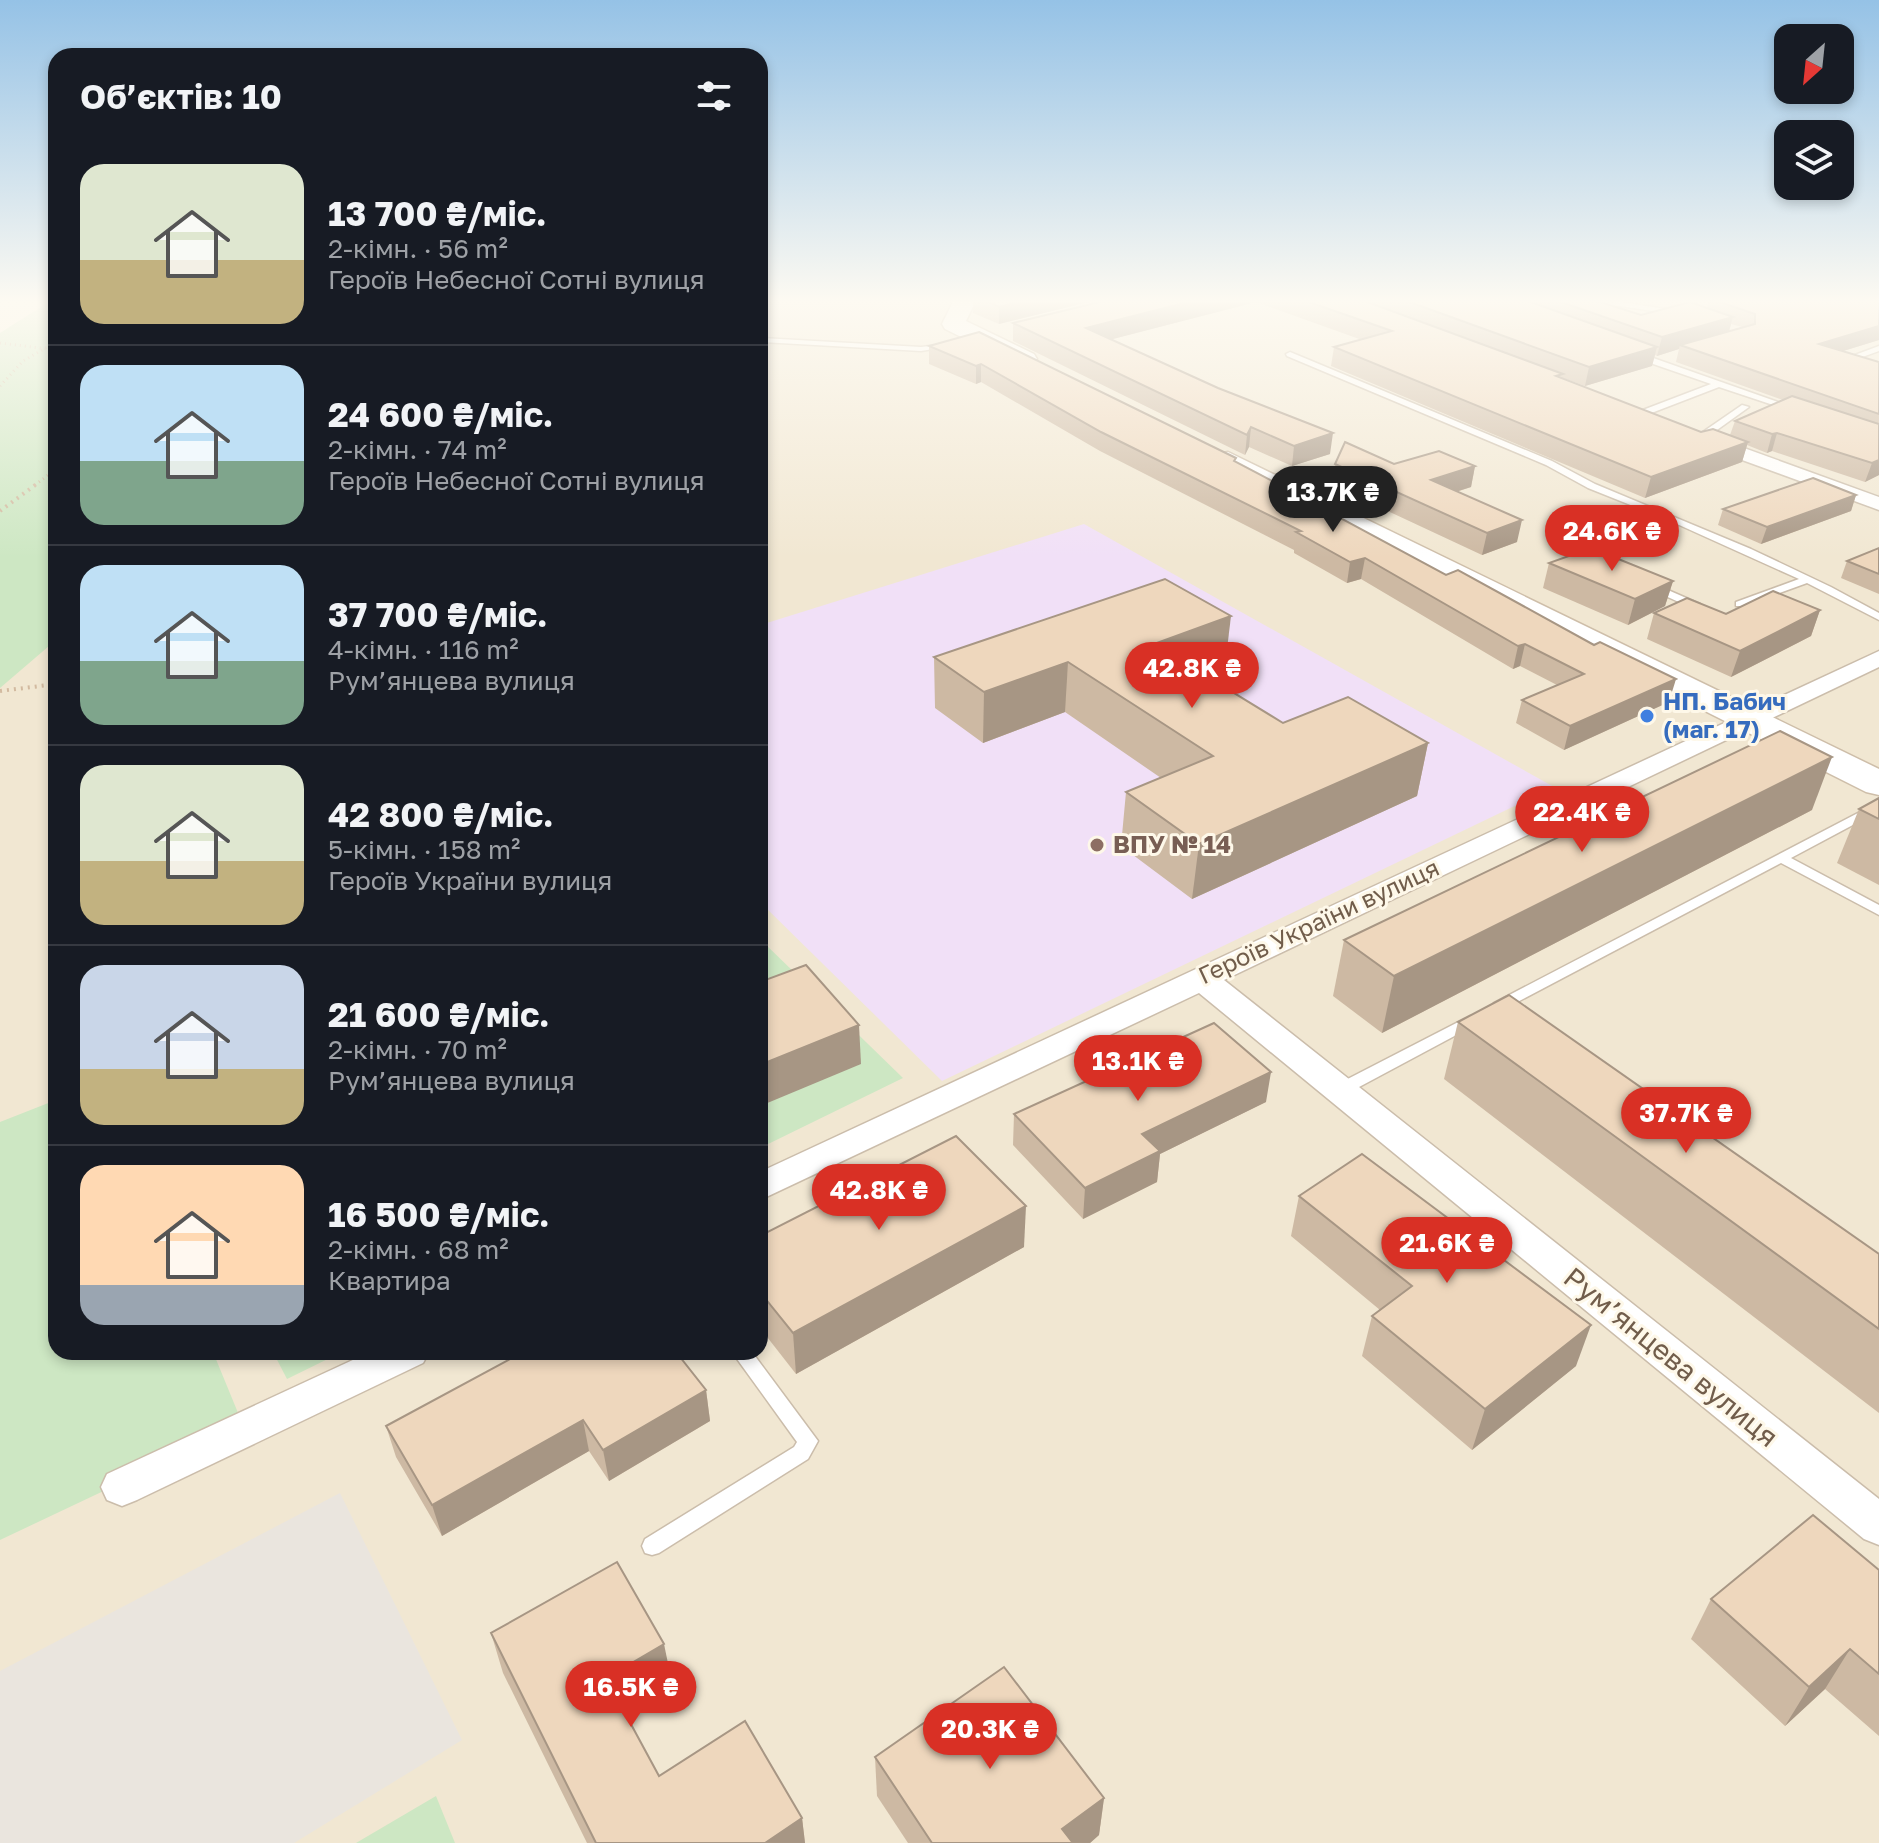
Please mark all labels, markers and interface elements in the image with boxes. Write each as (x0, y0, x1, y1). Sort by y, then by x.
north arrow (1774, 24, 1854, 104)
map controls (1774, 24, 1854, 200)
icon: filters (692, 74, 736, 118)
text: Об’єктів: 10 (80, 76, 282, 116)
button: layers (1774, 120, 1854, 200)
text: 13 700 ₴/міс. (328, 193, 547, 233)
icon: home (144, 196, 240, 292)
text: 2-кімн. · 56 m² (328, 233, 508, 264)
text: Героїв Небесної Сотні вулиця (328, 264, 705, 295)
text: 24 600 ₴/міс. (328, 394, 554, 434)
icon: home (144, 397, 240, 493)
text: 2-кімн. · 74 m² (328, 434, 507, 465)
text: Героїв Небесної Сотні вулиця (328, 465, 705, 496)
pin: 13.7K ₴ (1259, 466, 1407, 534)
text: 13.7K ₴ (1287, 476, 1379, 507)
pin: 24.6K ₴ (1538, 505, 1686, 573)
text: 24.6K ₴ (1563, 515, 1661, 546)
text: 37 700 ₴/міс. (328, 594, 548, 634)
icon: home (144, 597, 240, 693)
text: 4-кімн. · 116 m² (328, 634, 519, 665)
pin: 42.8K ₴ (1118, 642, 1266, 710)
text: 42.8K ₴ (1143, 652, 1241, 683)
text: Рум’янцева вулиця (328, 665, 575, 696)
place label: НП. Бабич (маг. 17) (1663, 686, 1786, 743)
marker: НП. Бабич (маг. 17) (1638, 707, 1656, 725)
pin: 22.4K ₴ (1508, 786, 1656, 854)
text: 42 800 ₴/міс. (328, 794, 554, 834)
text: 22.4K ₴ (1533, 796, 1631, 827)
icon: home (144, 797, 240, 893)
place label: ВПУ № 14 (1113, 829, 1231, 858)
text: 5-кімн. · 158 m² (328, 834, 520, 865)
marker: ВПУ № 14 (1088, 836, 1106, 854)
street label: Героїв України вулиця (1193, 852, 1443, 989)
text: Героїв України вулиця (328, 865, 612, 896)
text: 21 600 ₴/міс. (328, 994, 550, 1034)
icon: home (144, 997, 240, 1093)
text: 2-кімн. · 70 m² (328, 1034, 507, 1065)
pin: 13.1K ₴ (1064, 1035, 1212, 1103)
text: 13.1K ₴ (1092, 1045, 1184, 1076)
text: Рум’янцева вулиця (328, 1065, 575, 1096)
pin: 37.7K ₴ (1612, 1087, 1760, 1155)
text: 37.7K ₴ (1639, 1097, 1733, 1128)
pin: 42.8K ₴ (805, 1164, 953, 1232)
text: 42.8K ₴ (830, 1174, 928, 1205)
text: 16 500 ₴/міс. (328, 1194, 550, 1234)
icon: home (144, 1197, 240, 1293)
pin: 21.6K ₴ (1373, 1217, 1521, 1285)
text: 21.6K ₴ (1399, 1227, 1495, 1258)
text: 2-кімн. · 68 m² (328, 1234, 509, 1265)
street label: Рум’янцева вулиця (1558, 1260, 1785, 1453)
text: Квартира (328, 1265, 451, 1296)
pin: 16.5K ₴ (557, 1661, 705, 1729)
text: 16.5K ₴ (583, 1671, 679, 1702)
pin: 20.3K ₴ (916, 1703, 1064, 1771)
text: 20.3K ₴ (941, 1713, 1039, 1744)

